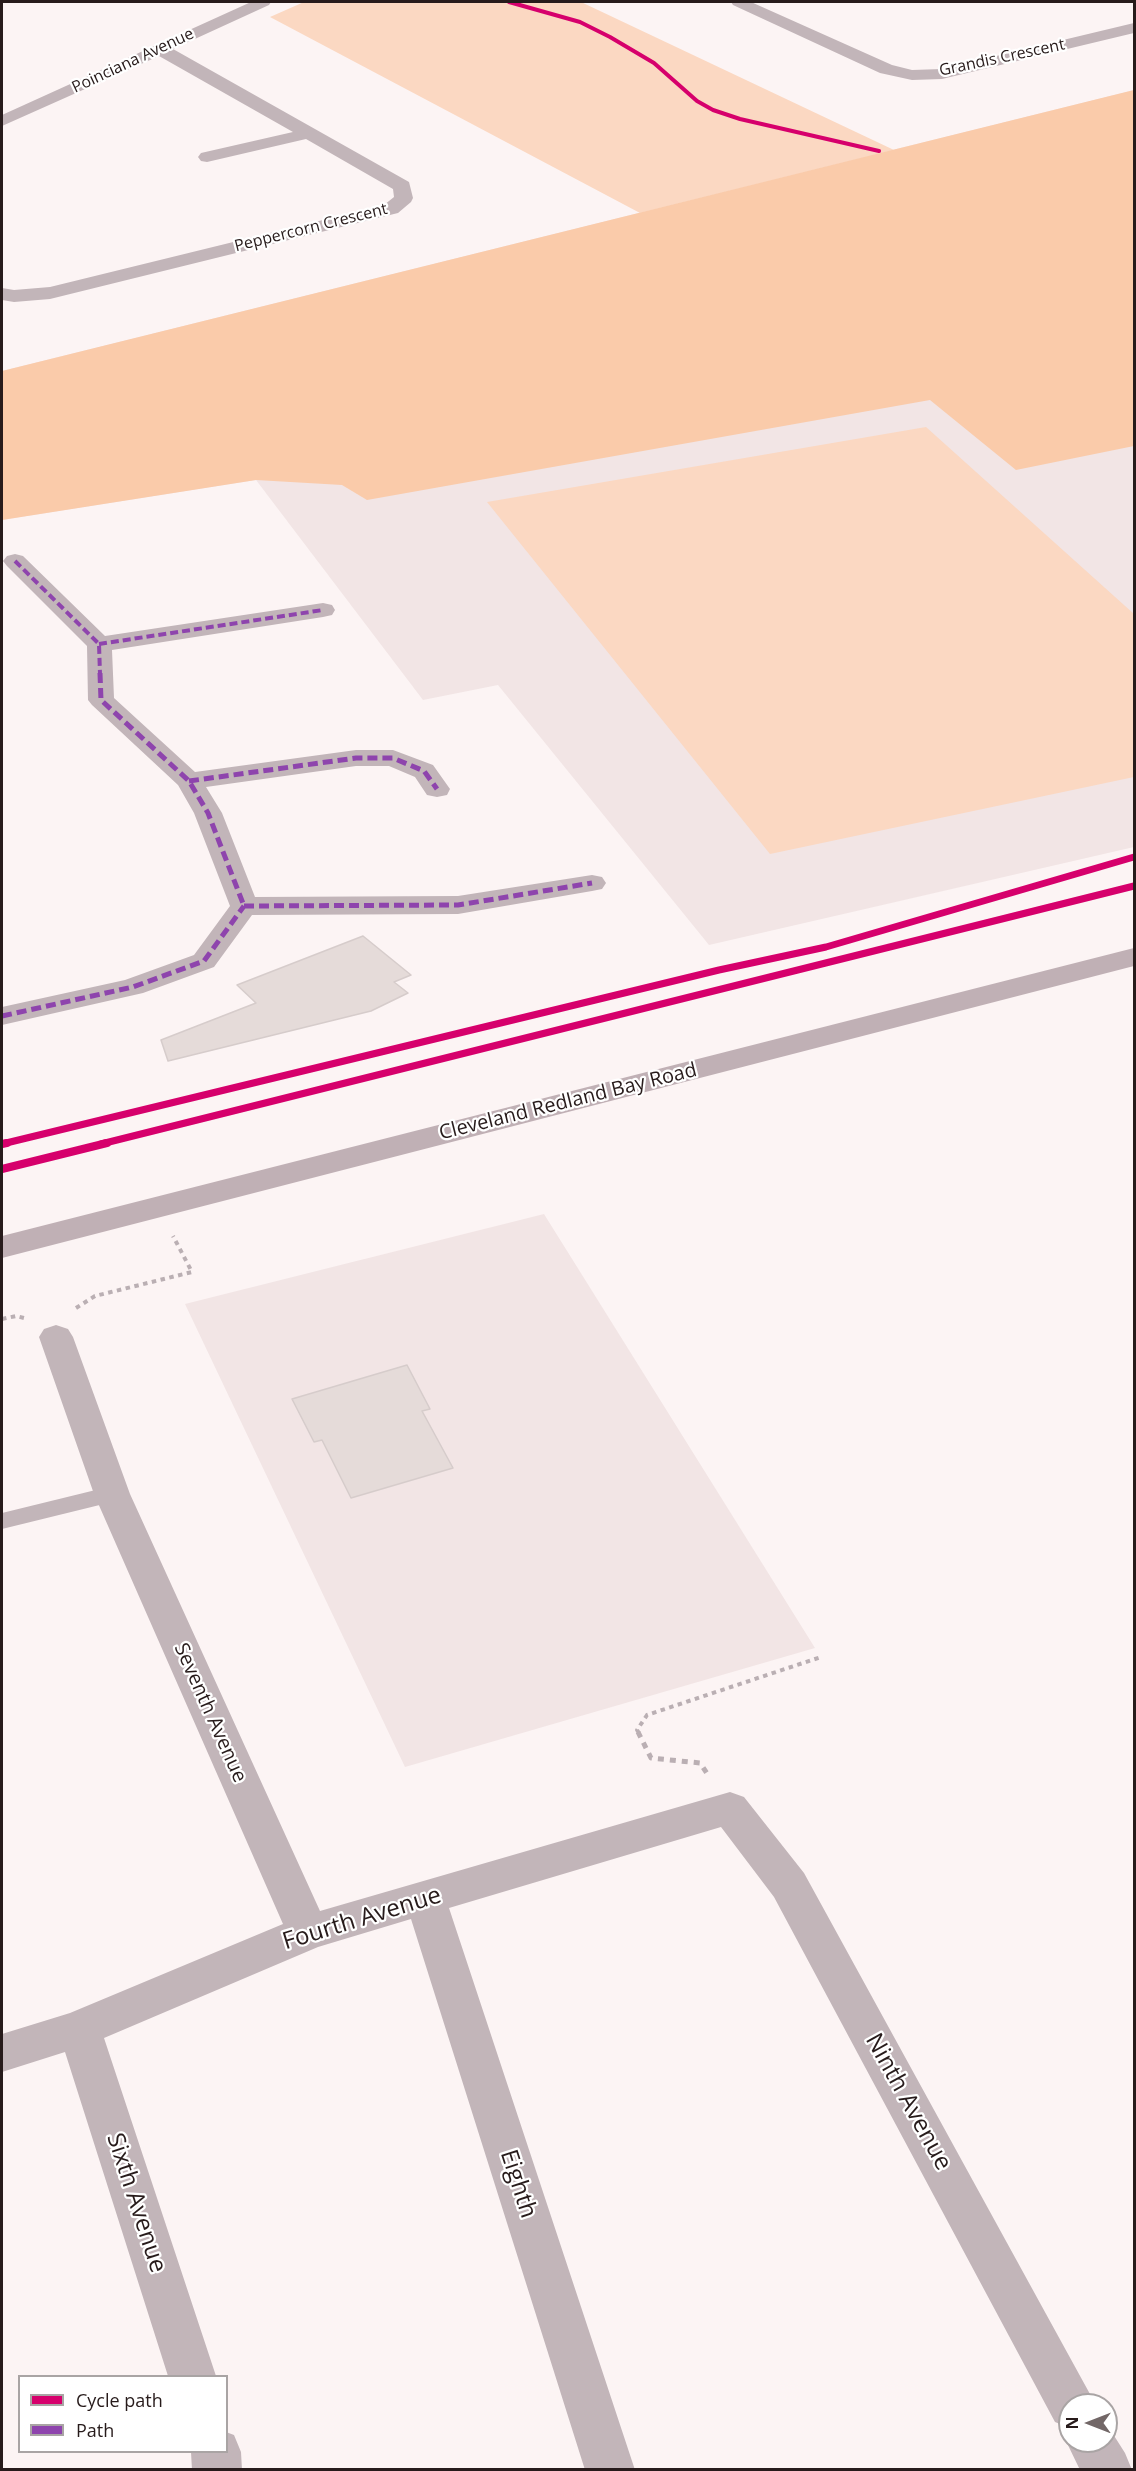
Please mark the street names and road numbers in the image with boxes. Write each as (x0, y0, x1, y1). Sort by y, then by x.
street label: Poinciana Avenue (69, 24, 197, 98)
street label: Grandis Crescent (937, 35, 1067, 81)
street label: Peppercorn Crescent (233, 200, 389, 256)
street label: Cleveland Redland Bay Road (437, 1058, 699, 1146)
street label: Seventh Avenue (169, 1640, 251, 1786)
street label: Fourth Avenue (279, 1881, 445, 1957)
street label: Ninth Avenue (859, 2029, 957, 2175)
street label: Sixth Avenue (100, 2130, 172, 2276)
street label: Eighth (493, 2146, 543, 2222)

